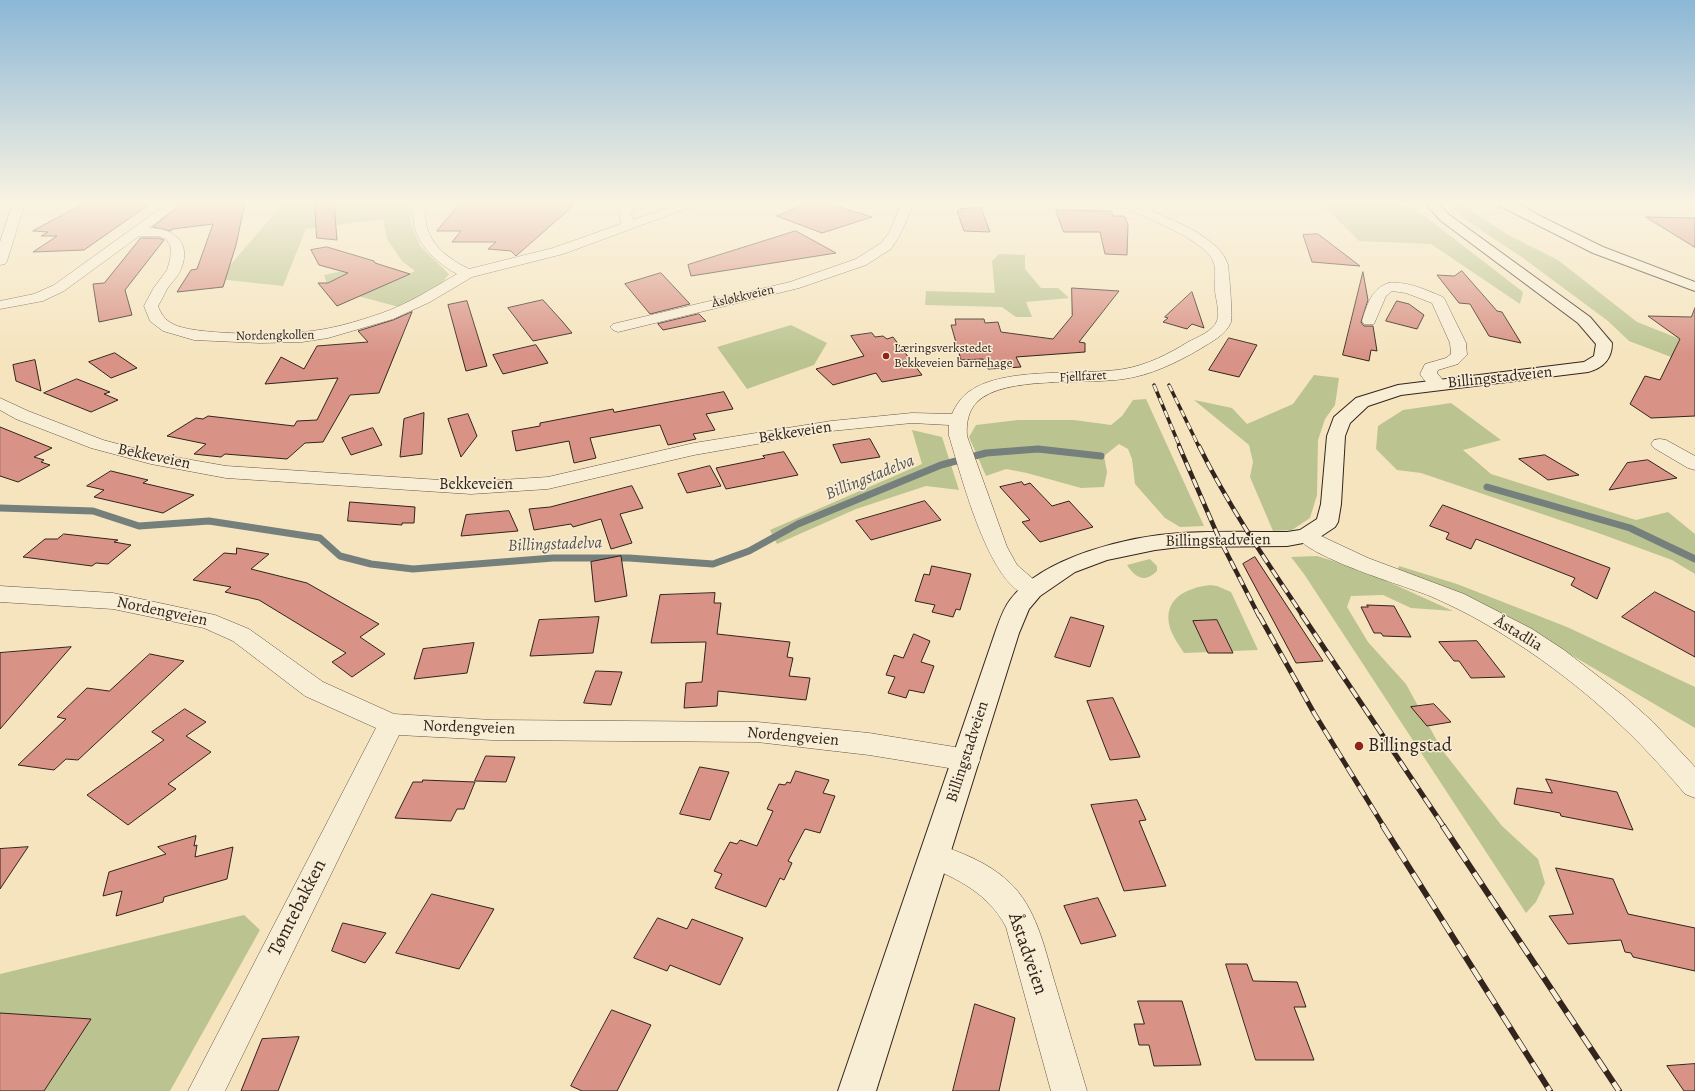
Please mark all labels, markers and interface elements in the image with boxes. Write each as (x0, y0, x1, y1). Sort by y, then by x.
street label: Åsløkkveien (710, 282, 776, 312)
street label: Nordengkollen (235, 328, 315, 344)
place label: Læringsverkstedet Bekkeveien barnehage (894, 341, 1012, 372)
marker: Læringsverkstedet Bekkeveien barnehage (881, 351, 891, 361)
street label: Billingstadveien (1447, 363, 1553, 393)
street label: Fjellfaret (1059, 368, 1107, 386)
street label: Bekkeveien (757, 418, 833, 448)
street label: Bekkeveien (116, 440, 192, 474)
water label: Billingstadelva (823, 451, 917, 505)
street label: Bekkeveien (439, 475, 513, 495)
street label: Billingstadveien (1165, 530, 1271, 552)
water label: Billingstadelva (508, 533, 602, 557)
street label: Nordengveien (115, 593, 209, 631)
street label: Åstadlia (1490, 612, 1546, 656)
street label: Billingstadveien (943, 699, 993, 805)
street label: Nordengveien (423, 717, 515, 739)
street label: Nordengveien (746, 723, 840, 751)
place label: Billingstad (1368, 735, 1452, 757)
marker: Billingstad (1353, 740, 1365, 752)
street label: Tømtebakken (264, 856, 332, 960)
street label: Åstadveien (1002, 910, 1052, 998)

